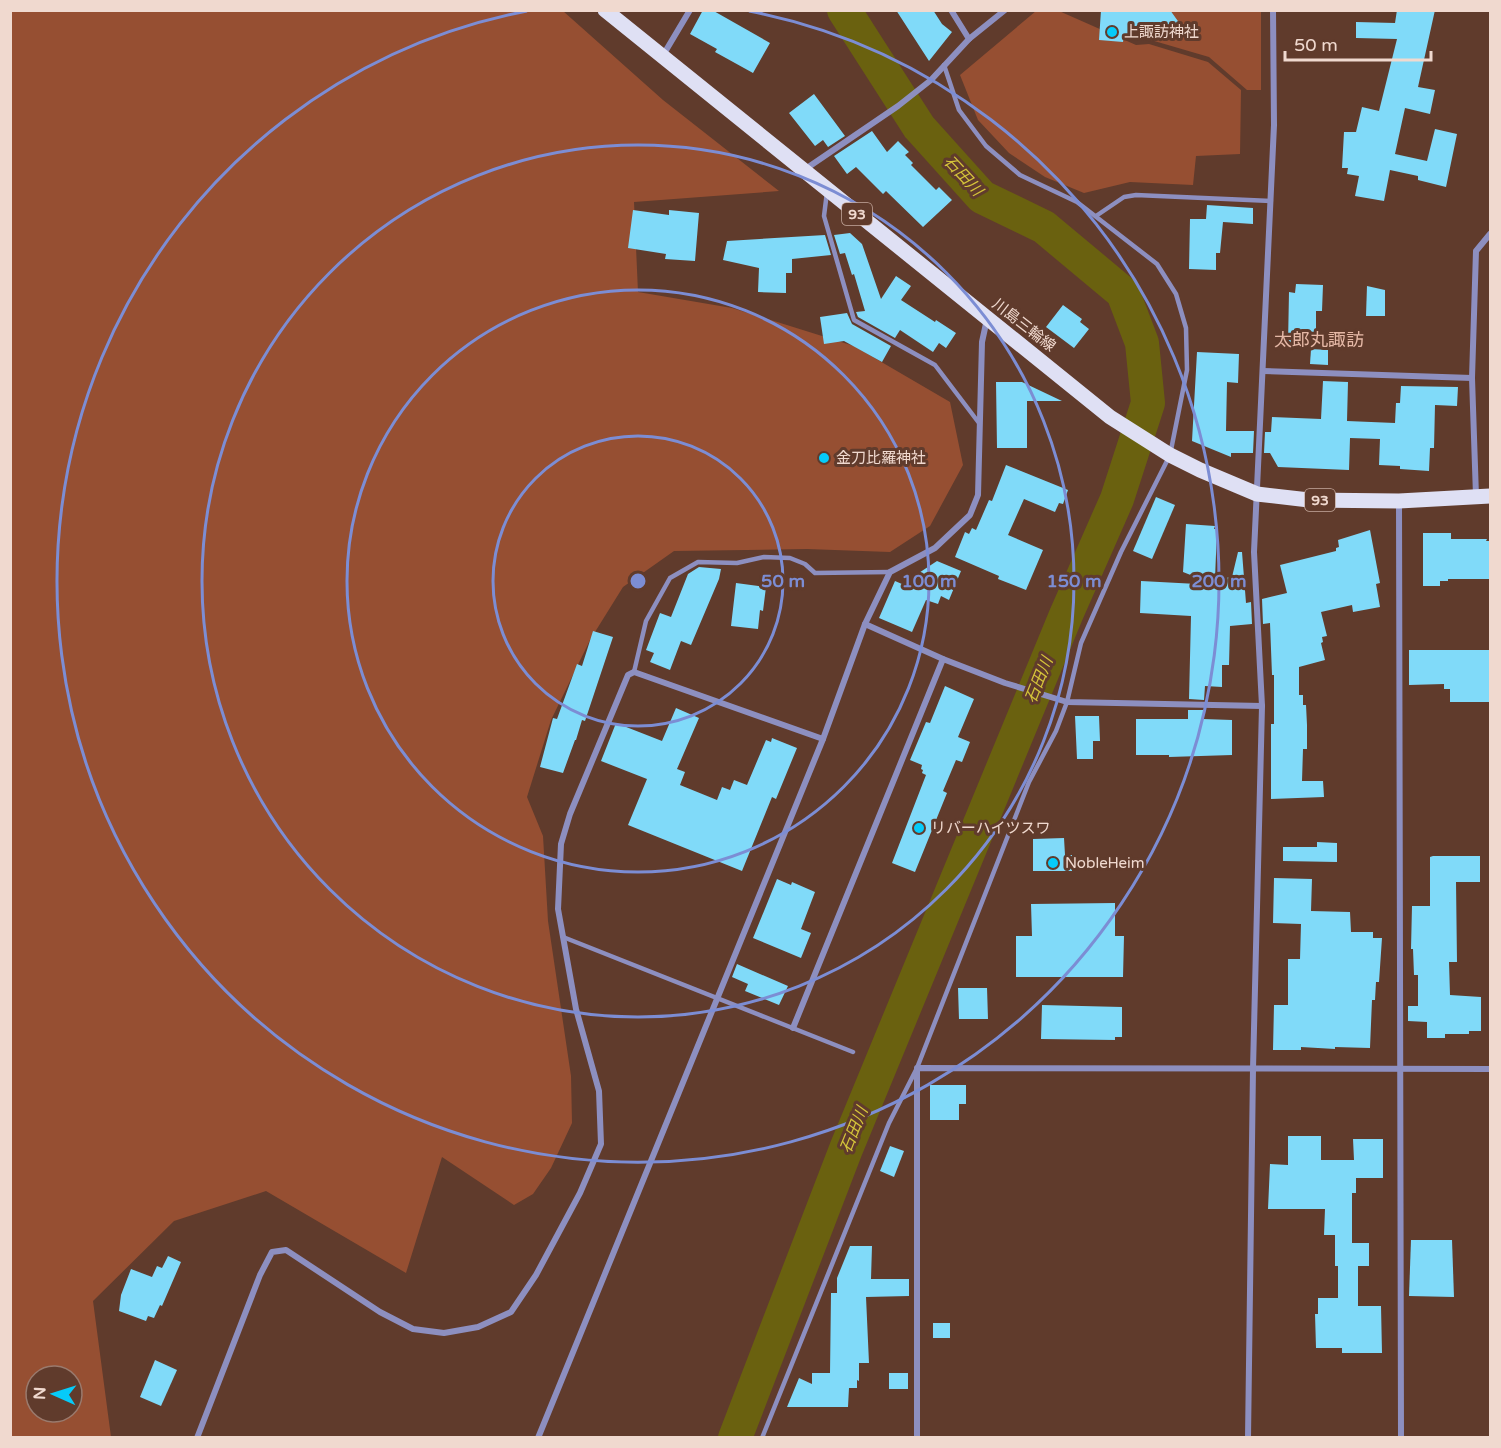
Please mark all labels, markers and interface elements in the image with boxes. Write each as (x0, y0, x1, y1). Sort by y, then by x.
place label: 上諏訪神社 (1124, 23, 1199, 41)
scale bar (1285, 24, 1430, 62)
marker: 上諏訪神社 (1105, 25, 1119, 39)
text: 50 m (1294, 34, 1338, 56)
water label: 石田川 (939, 152, 988, 202)
road number: 93 (842, 203, 872, 225)
street label: 川島三輪線 (989, 295, 1059, 355)
district label: 太郎丸諏訪 (1274, 329, 1364, 351)
place label: 金刀比羅神社 (836, 449, 926, 467)
marker: 金刀比羅神社 (817, 451, 831, 465)
road number: 93 (1305, 489, 1335, 511)
text: 50 m (761, 570, 805, 592)
text: 100 m (901, 570, 957, 592)
text: 150 m (1046, 570, 1102, 592)
text: 200 m (1191, 570, 1247, 592)
centre of rings (628, 571, 648, 591)
water label: 石田川 (1021, 652, 1058, 706)
place label: リバーハイツスワ (931, 819, 1050, 837)
marker: リバーハイツスワ (912, 821, 926, 835)
place label: NobleHeim (1065, 854, 1145, 872)
marker: NobleHeim (1046, 856, 1060, 870)
water label: 石田川 (836, 1102, 873, 1156)
north arrow (24, 1364, 84, 1424)
text: N (30, 1386, 50, 1400)

